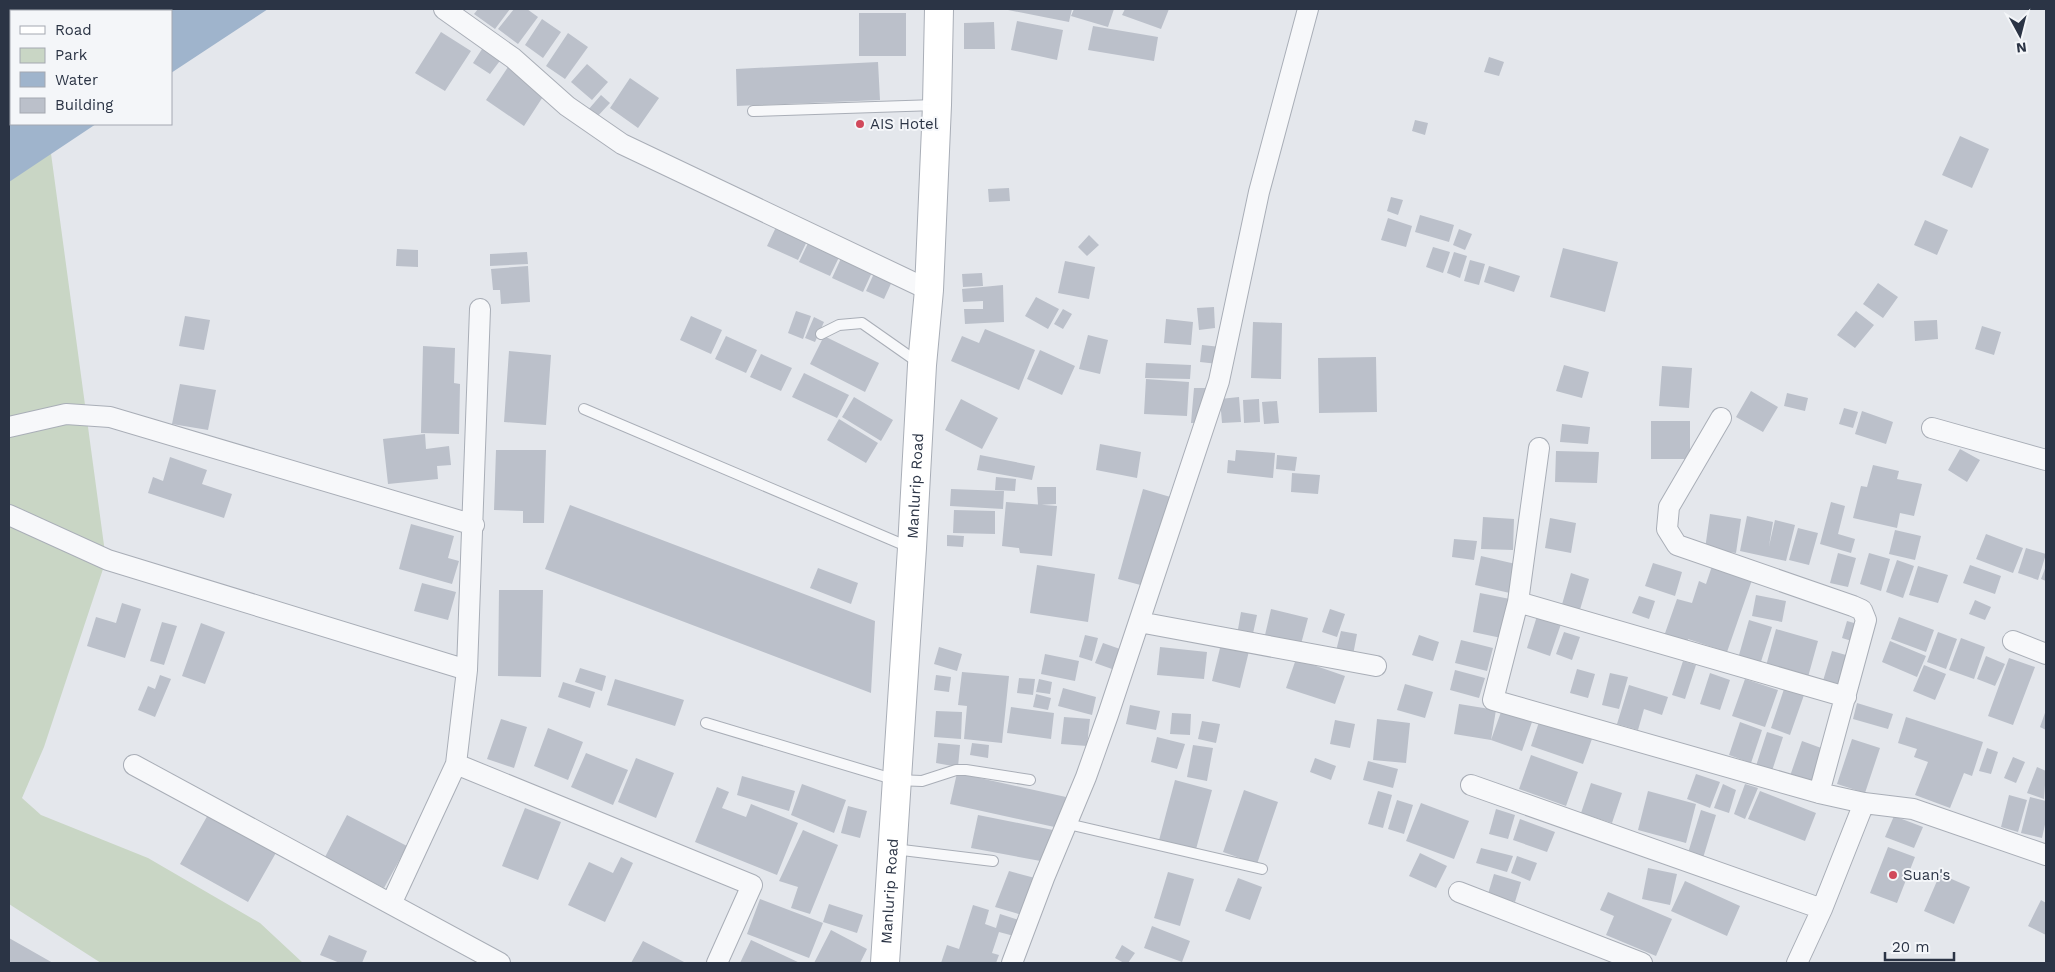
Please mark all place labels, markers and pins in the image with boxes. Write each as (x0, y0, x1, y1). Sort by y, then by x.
place label: AIS Hotel (870, 115, 939, 133)
marker: AIS Hotel (854, 118, 866, 130)
place label: Suan's (1903, 866, 1951, 884)
marker: Suan's (1887, 869, 1899, 881)

